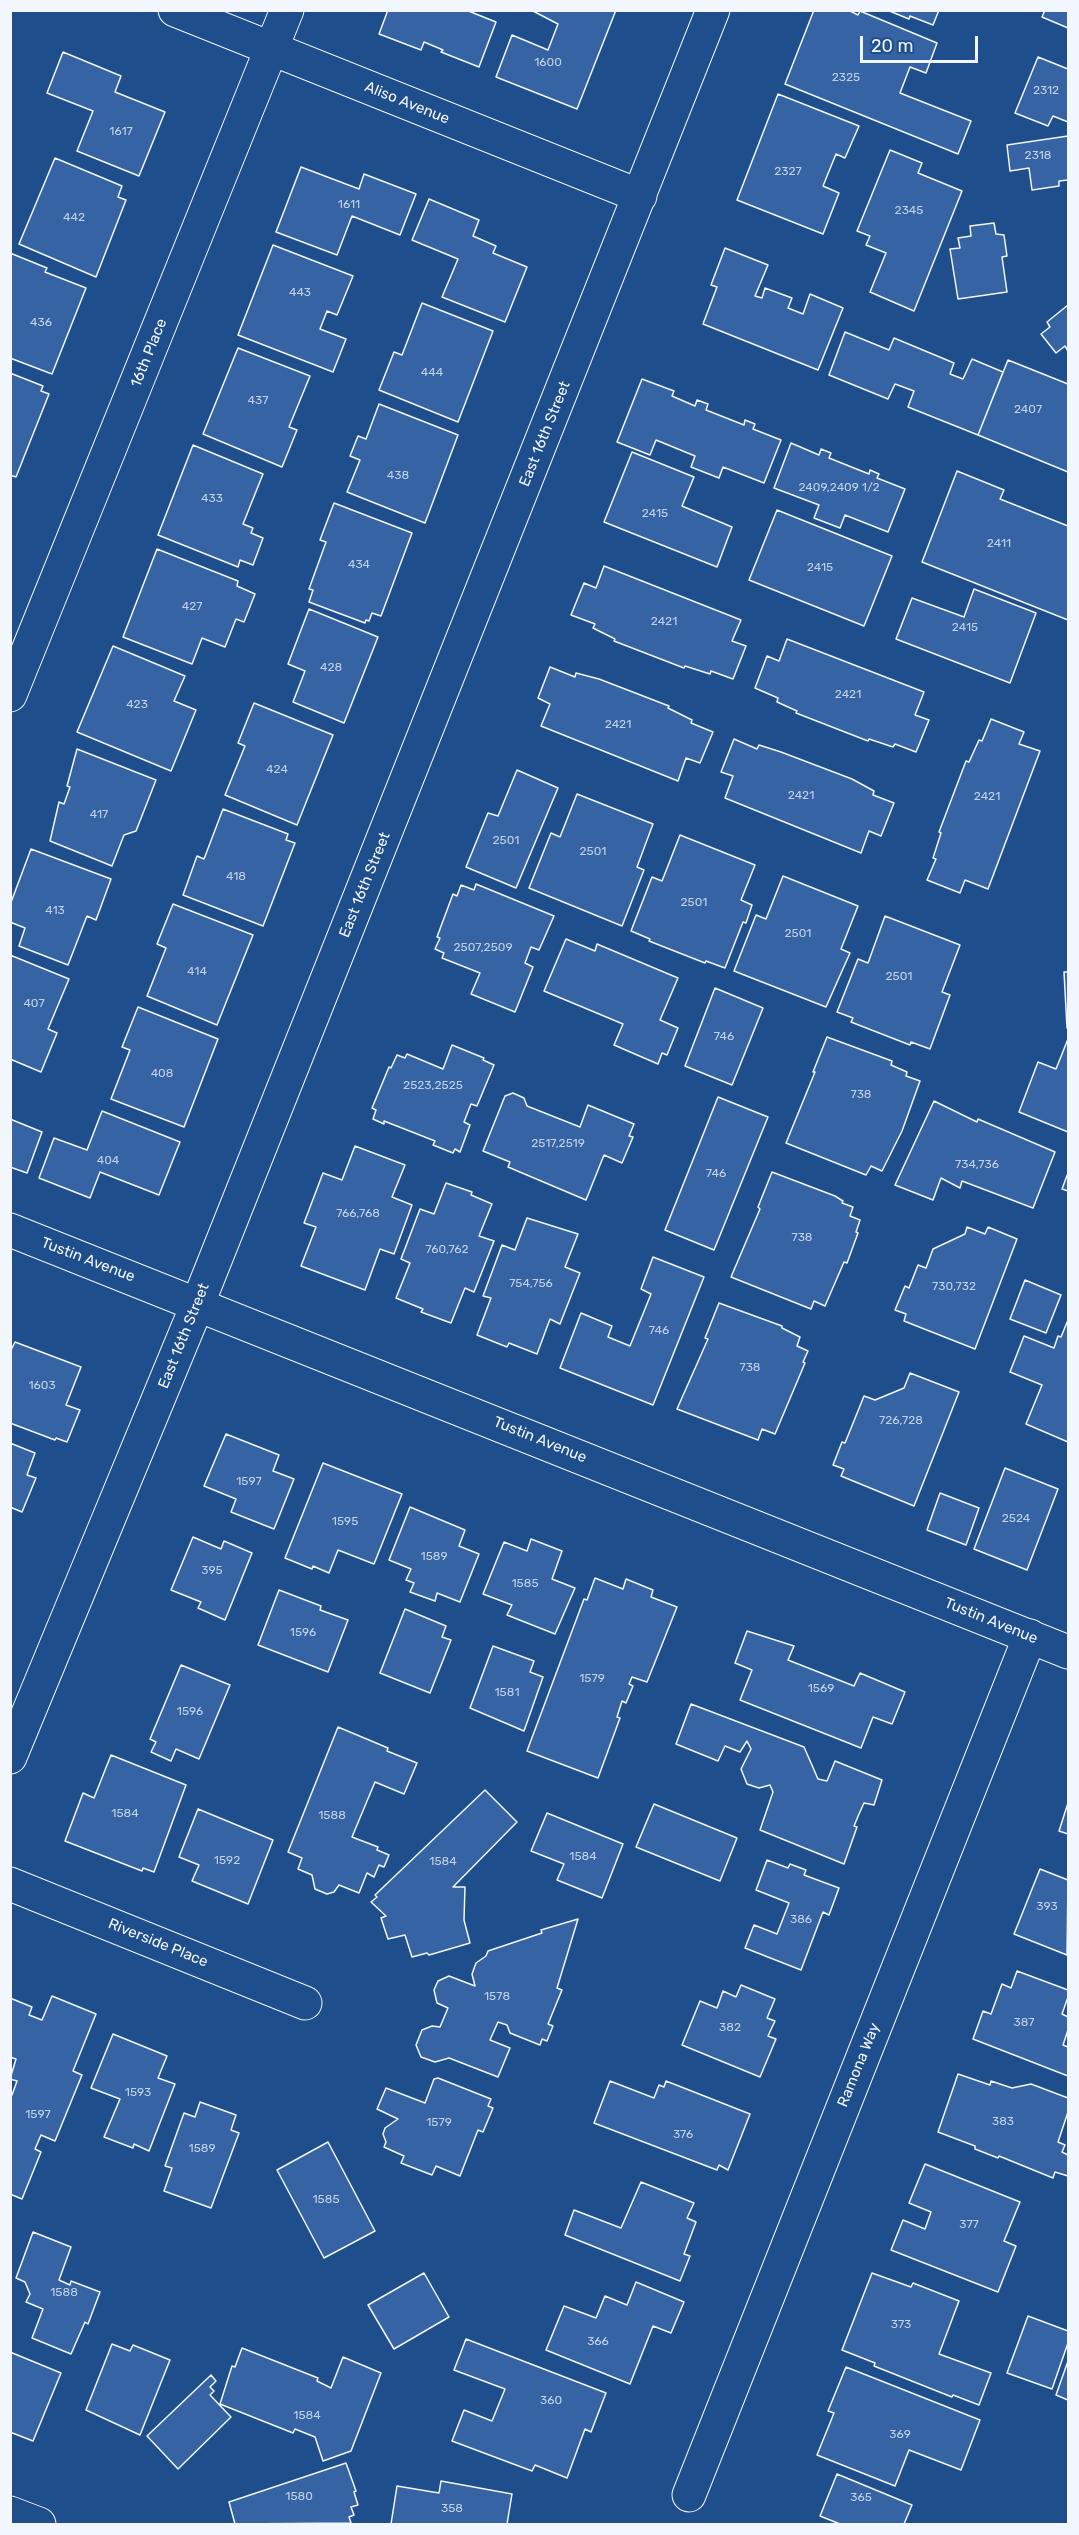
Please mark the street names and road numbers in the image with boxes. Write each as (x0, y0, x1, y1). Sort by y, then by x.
street label: Aliso Avenue (362, 78, 452, 128)
street label: 16th Place (127, 316, 171, 390)
street label: East 16th Street (516, 379, 574, 489)
street label: East 16th Street (336, 830, 394, 940)
street label: Tustin Avenue (39, 1234, 137, 1286)
street label: East 16th Street (155, 1281, 213, 1391)
street label: Tustin Avenue (491, 1413, 589, 1467)
street label: Tustin Avenue (942, 1594, 1040, 1648)
street label: Riverside Place (105, 1915, 211, 1971)
street label: Ramona Way (834, 2020, 884, 2110)

